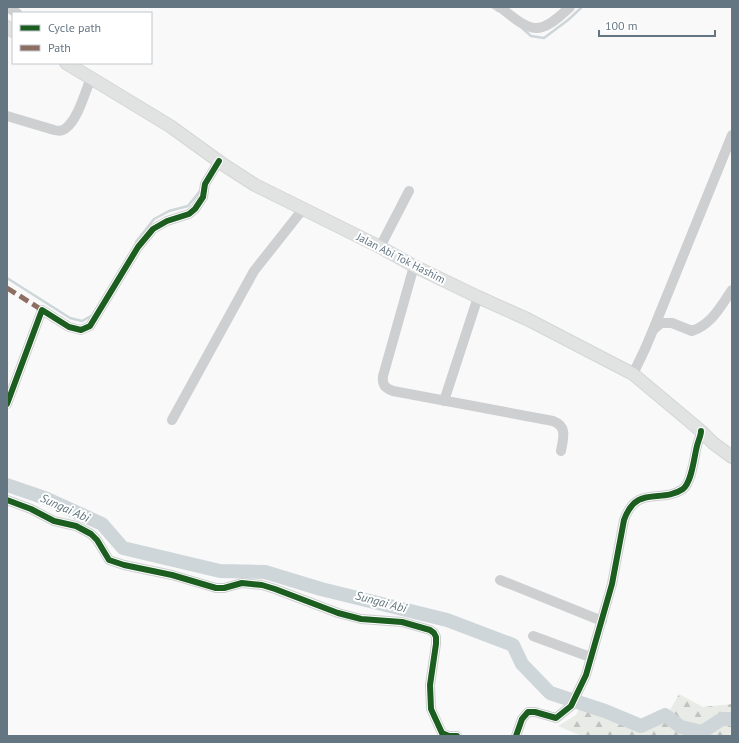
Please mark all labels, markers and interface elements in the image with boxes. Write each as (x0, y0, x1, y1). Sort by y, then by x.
legend (12, 12, 152, 64)
scale bar (599, 12, 715, 38)
text: 100 m (605, 18, 638, 33)
text: Cycle path (48, 20, 101, 35)
text: Path (48, 40, 71, 55)
street label: Jalan Abi Tok Hashim (353, 229, 448, 286)
water label: Sungai Abi (38, 490, 93, 525)
water label: Sungai Abi (354, 587, 409, 616)

